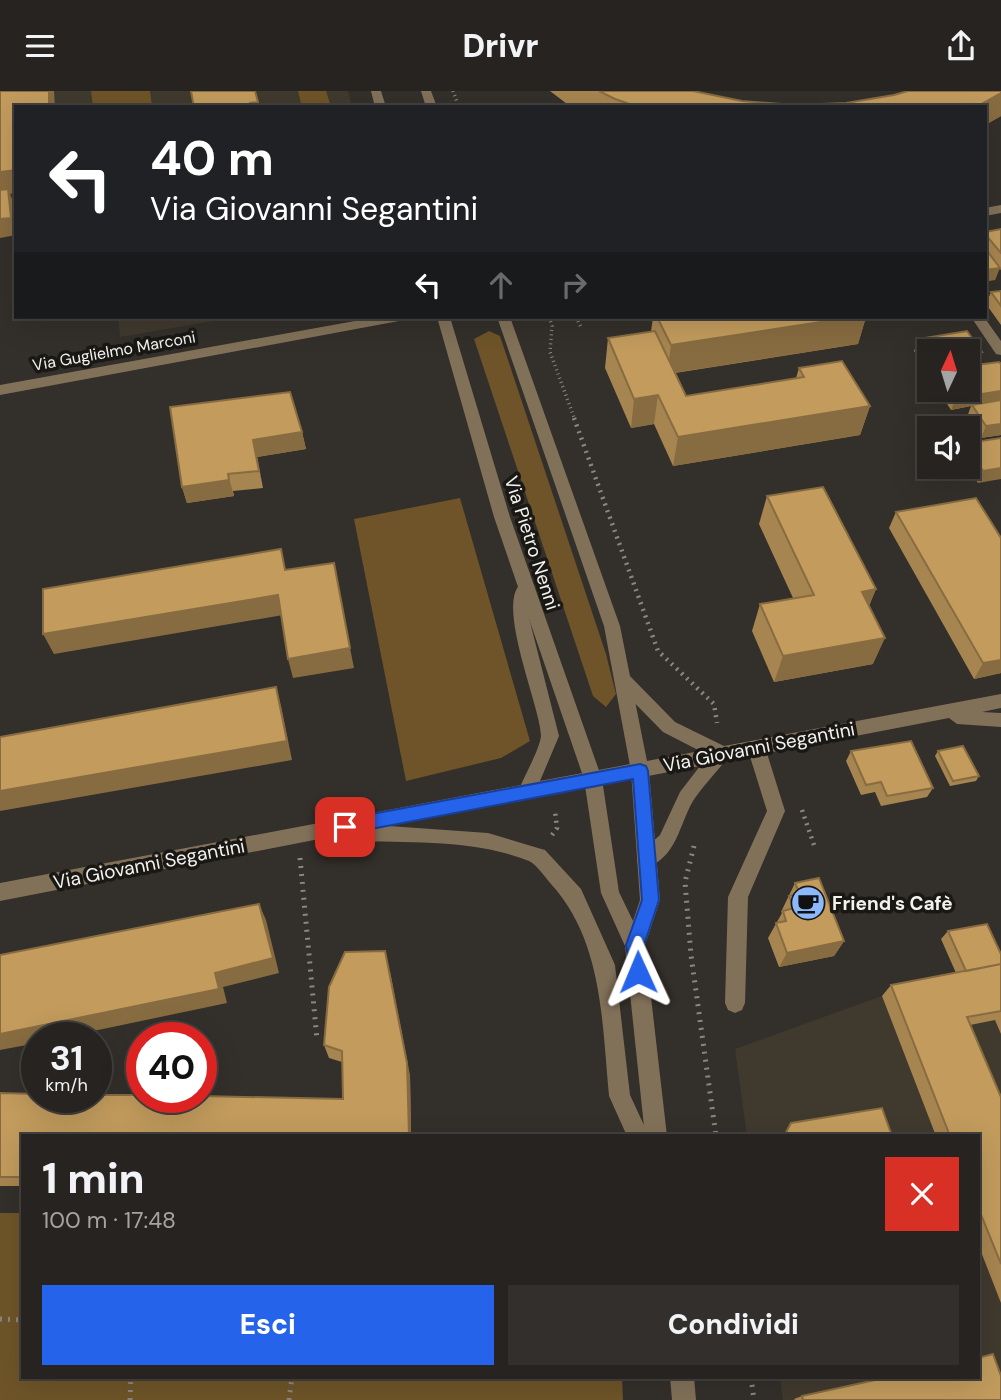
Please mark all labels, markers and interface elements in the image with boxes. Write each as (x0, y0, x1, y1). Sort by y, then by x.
text: Drivr (462, 25, 539, 67)
icon: menu (21, 27, 59, 65)
icon: share (942, 27, 980, 65)
text: 40 m (150, 126, 274, 190)
icon: left (35, 133, 126, 224)
text: Via Giovanni Segantini (150, 188, 478, 230)
icon: left (409, 266, 447, 304)
icon: ahead (482, 266, 520, 304)
icon: right (555, 266, 593, 304)
street label: Via Guglielmo Marconi (31, 326, 197, 376)
north arrow (917, 339, 980, 403)
map controls (917, 339, 980, 479)
button: sound (917, 416, 980, 479)
street label: Via Pietro Nenni (499, 473, 565, 613)
street label: Via Giovanni Segantini (661, 716, 857, 778)
pin (315, 797, 375, 857)
icon: arrive (326, 808, 364, 846)
street label: Via Giovanni Segantini (51, 833, 247, 895)
cafe icon: Friend's Cafè (789, 884, 827, 922)
place label: Friend's Cafè (832, 891, 953, 916)
position arrow (601, 935, 675, 1009)
speed limit sign: 40 (126, 1022, 217, 1113)
text: 31 (50, 1035, 83, 1081)
text: km/h (45, 1073, 88, 1097)
text: 1 min (42, 1151, 145, 1206)
button: close (885, 1157, 959, 1231)
text: 100 m · 17:48 (42, 1205, 176, 1235)
button: Esci (42, 1285, 494, 1365)
button: Condividi (508, 1285, 959, 1365)

